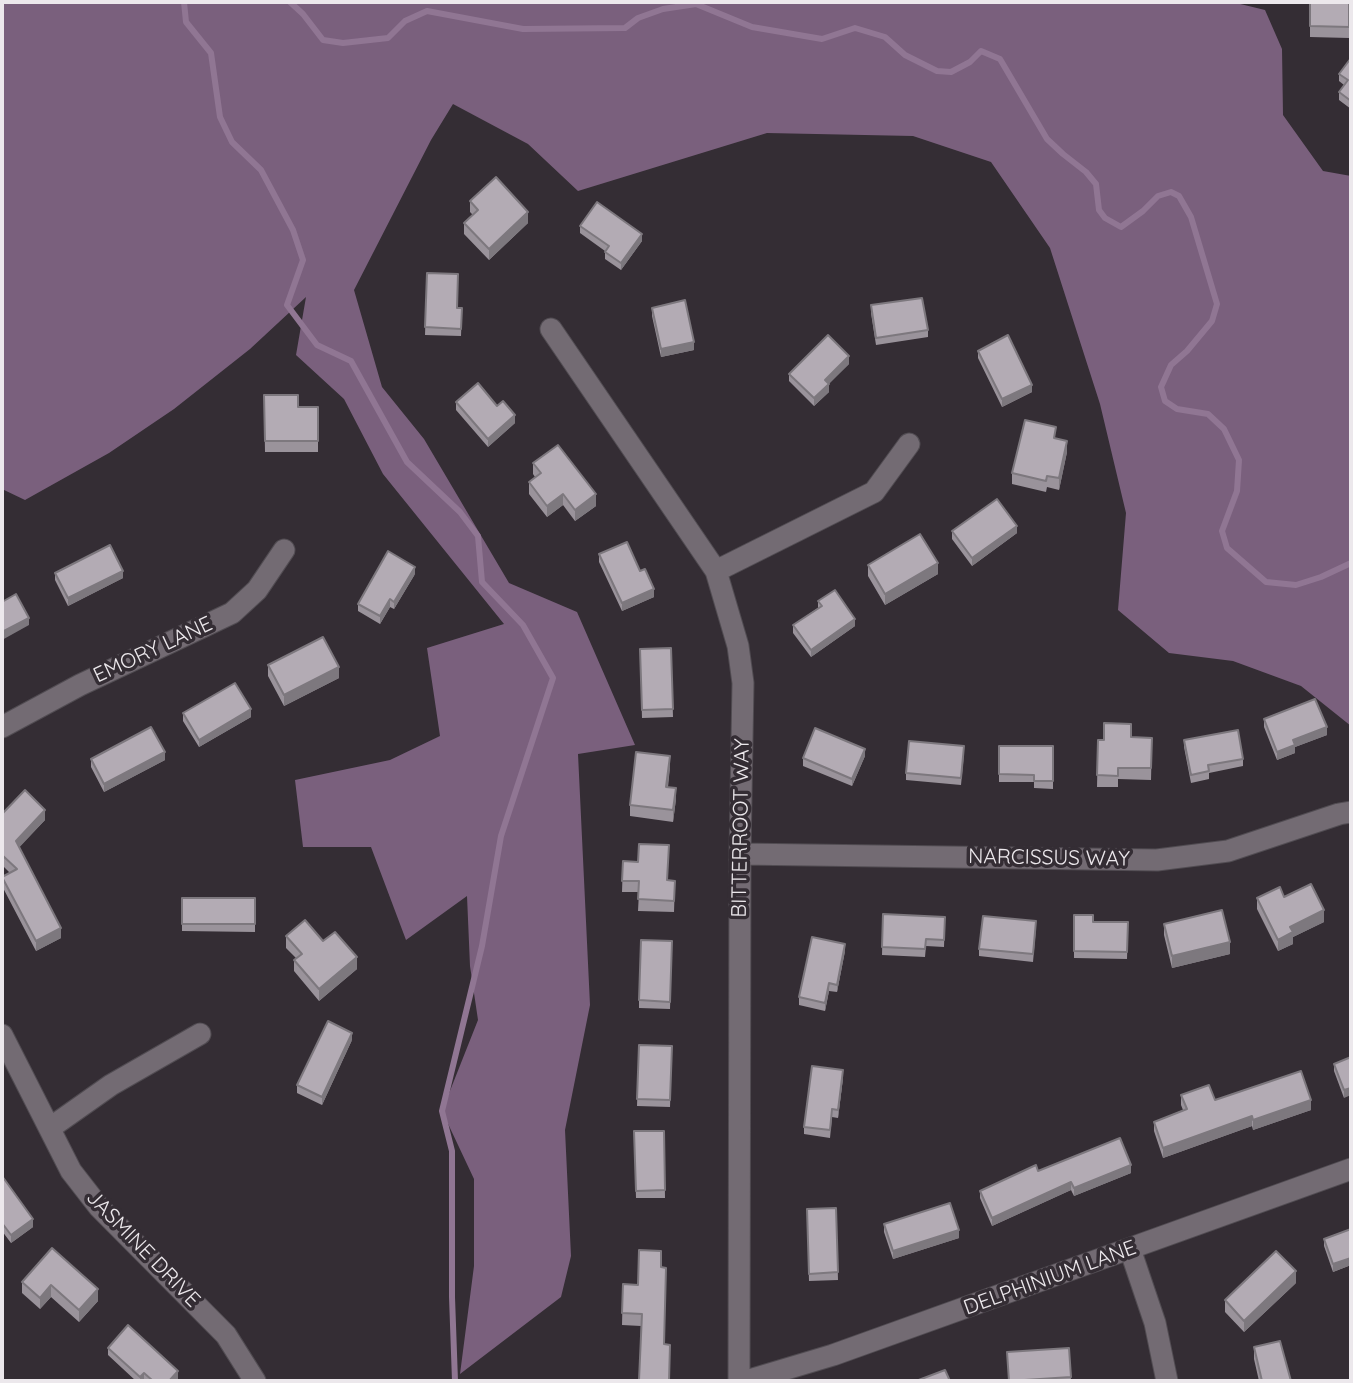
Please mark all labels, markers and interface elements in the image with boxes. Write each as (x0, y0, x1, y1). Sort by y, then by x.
street label: EMORY LANE (89, 611, 217, 689)
street label: BITTERROOT WAY (727, 738, 755, 918)
street label: NARCISSUS WAY (968, 844, 1130, 872)
street label: JASMINE DRIVE (81, 1185, 205, 1313)
street label: DELPHINIUM LANE (960, 1235, 1140, 1321)

